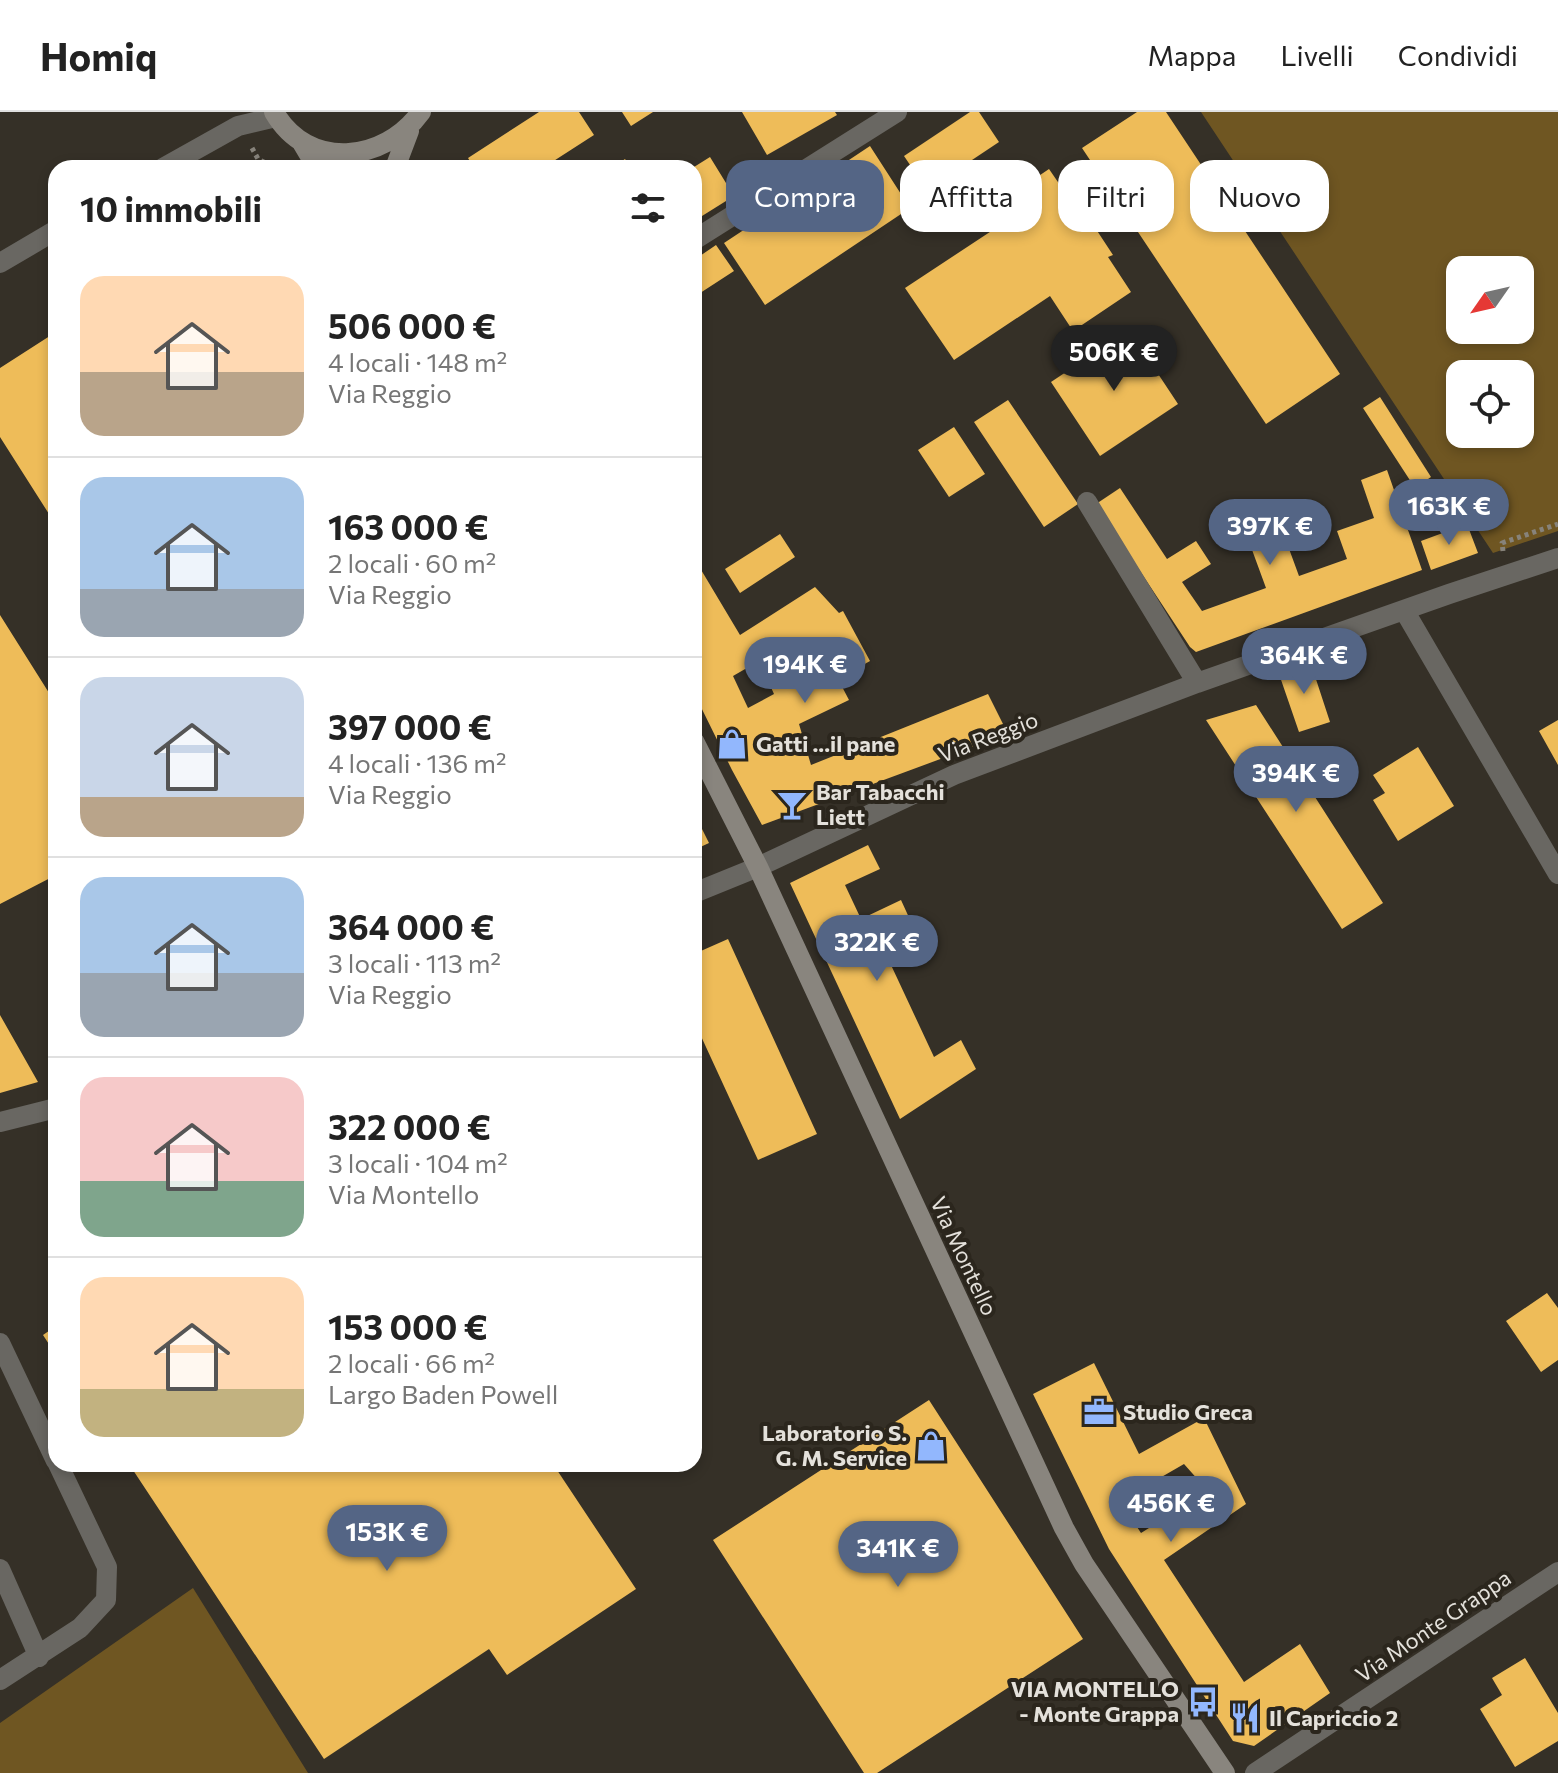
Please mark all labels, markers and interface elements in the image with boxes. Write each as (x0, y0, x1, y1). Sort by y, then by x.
text: Homiq (40, 32, 157, 79)
text: Mappa (1148, 38, 1236, 72)
text: Livelli (1280, 38, 1354, 72)
text: Condividi (1398, 38, 1518, 72)
chip: Compra (726, 160, 884, 232)
chip: Affitta (900, 160, 1042, 232)
chip: Filtri (1058, 160, 1174, 232)
chip: Nuovo (1190, 160, 1329, 232)
icon: filters (626, 186, 670, 230)
text: 10 immobili (80, 187, 262, 229)
north arrow (1446, 256, 1534, 344)
map controls (1446, 256, 1534, 448)
text: 506 000 € (328, 304, 496, 346)
icon: home (144, 308, 240, 404)
pin: 506K € (1049, 325, 1179, 393)
text: 506K € (1069, 335, 1159, 366)
text: 4 locali · 148 m² (328, 346, 507, 377)
button: locate (1446, 360, 1534, 448)
text: Via Reggio (328, 377, 452, 408)
pin: 163K € (1384, 479, 1514, 547)
text: 163K € (1407, 489, 1491, 520)
pin: 397K € (1205, 499, 1335, 567)
text: 163 000 € (328, 505, 489, 547)
icon: home (144, 509, 240, 605)
text: 397K € (1227, 509, 1313, 540)
text: 2 locali · 60 m² (328, 547, 496, 578)
text: Via Reggio (328, 578, 452, 609)
pin: 364K € (1239, 628, 1369, 696)
pin: 194K € (740, 637, 870, 705)
text: 364K € (1260, 638, 1348, 669)
text: 194K € (762, 647, 848, 678)
text: 397 000 € (328, 705, 492, 747)
street label: Via Reggio (934, 705, 1042, 768)
icon: home (144, 709, 240, 805)
shop icon: Gatti ...il pane (715, 727, 749, 761)
place label: Gatti ...il pane (756, 730, 895, 757)
pin: 394K € (1231, 746, 1361, 814)
text: 4 locali · 136 m² (328, 747, 506, 778)
text: 394K € (1252, 756, 1340, 787)
text: Via Reggio (328, 778, 452, 809)
place label: Bar Tabacchi Liett (816, 778, 945, 830)
bar icon: Bar Tabacchi Liett (775, 788, 809, 822)
text: 364 000 € (328, 905, 494, 947)
icon: home (144, 909, 240, 1005)
pin: 322K € (812, 915, 942, 983)
text: 322K € (834, 925, 920, 956)
text: 3 locali · 113 m² (328, 947, 501, 978)
text: Via Reggio (328, 978, 452, 1009)
text: 322 000 € (328, 1105, 491, 1147)
icon: home (144, 1109, 240, 1205)
text: 3 locali · 104 m² (328, 1147, 508, 1178)
text: Via Montello (328, 1178, 479, 1209)
street label: Via Montello (925, 1192, 1004, 1320)
text: 153 000 € (328, 1305, 488, 1347)
icon: home (144, 1309, 240, 1405)
text: 2 locali · 66 m² (328, 1347, 495, 1378)
text: Largo Baden Powell (328, 1378, 558, 1409)
office icon: Studio Greca (1082, 1395, 1116, 1429)
place label: Studio Greca (1123, 1398, 1253, 1425)
place label: Laboratorio S. G. M. Service (762, 1419, 907, 1471)
shop icon: Laboratorio S. G. M. Service (914, 1429, 948, 1463)
pin: 456K € (1106, 1476, 1236, 1544)
text: 456K € (1127, 1486, 1215, 1517)
pin: 153K € (322, 1505, 452, 1573)
text: 153K € (345, 1515, 429, 1546)
pin: 341K € (833, 1521, 963, 1589)
text: 341K € (856, 1531, 940, 1562)
street label: Via Monte Grappa (1350, 1564, 1516, 1688)
place label: VIA MONTELLO ‐ Monte Grappa (1011, 1675, 1179, 1727)
bus stop icon: VIA MONTELLO ‐ Monte Grappa (1186, 1685, 1220, 1719)
restaurant icon: Il Capriccio 2 (1228, 1701, 1262, 1735)
place label: Il Capriccio 2 (1269, 1704, 1398, 1731)

